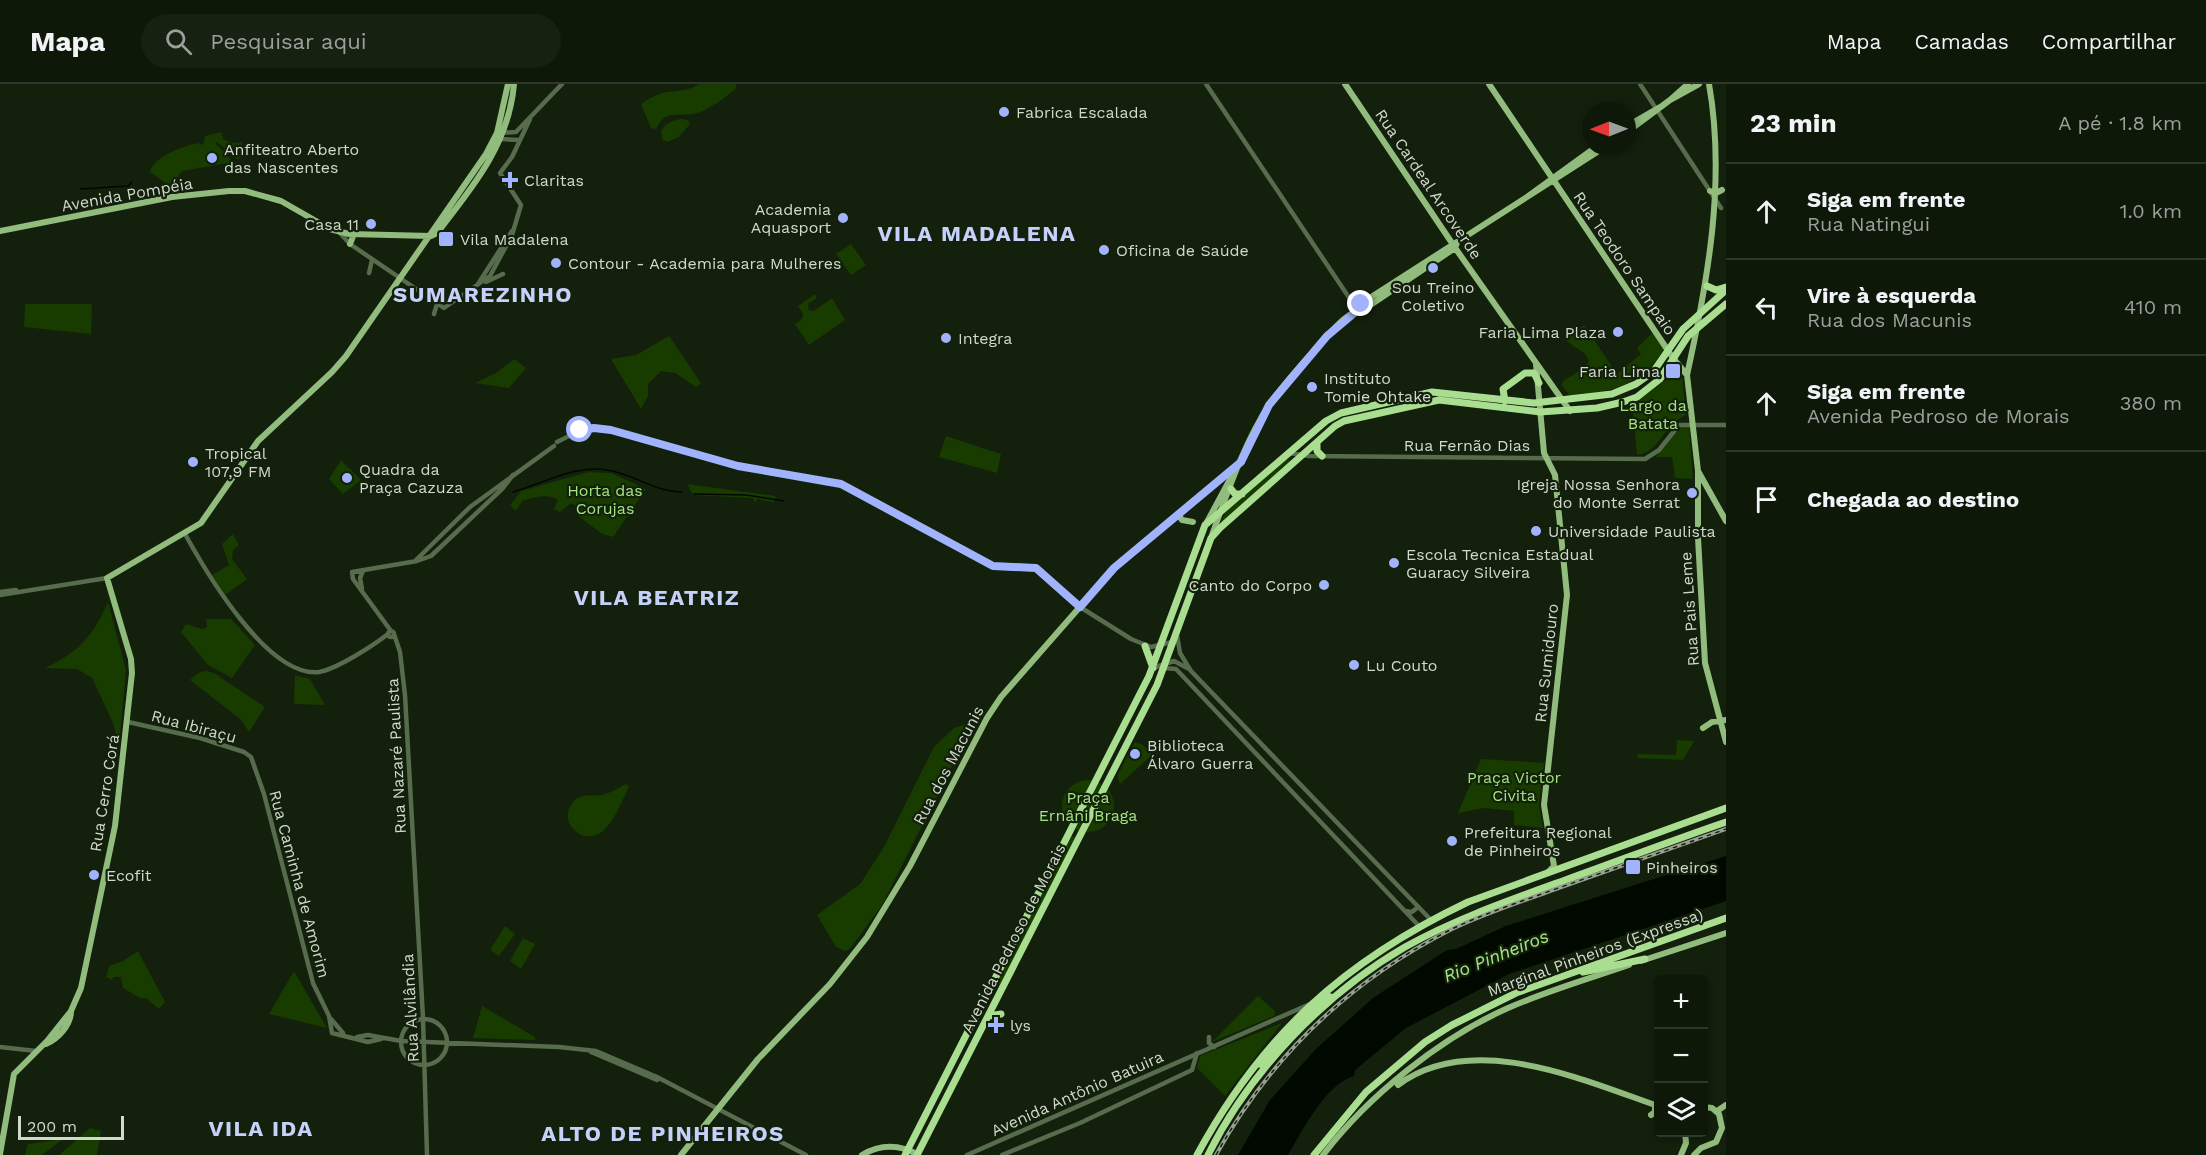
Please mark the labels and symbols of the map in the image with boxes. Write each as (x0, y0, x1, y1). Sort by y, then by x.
north arrow (1582, 102, 1636, 156)
place label: Fabrica Escalada (1016, 103, 1148, 122)
marker: Fabrica Escalada (997, 105, 1011, 119)
street label: Rua Cardeal Arcoverde (1371, 106, 1486, 263)
place label: Anfiteatro Aberto das Nascentes (224, 140, 359, 177)
marker: Anfiteatro Aberto das Nascentes (205, 151, 219, 165)
marker: Claritas (501, 171, 519, 189)
place label: Claritas (524, 171, 584, 190)
street label: Avenida Pompéia (60, 174, 194, 215)
street label: Rua Teodoro Sampaio (1569, 188, 1680, 339)
place label: Academia Aquasport (751, 200, 831, 237)
marker: Academia Aquasport (836, 211, 850, 225)
place label: Casa 11 (304, 215, 359, 234)
marker: Casa 11 (364, 217, 378, 231)
district label: VILA MADALENA (878, 221, 1076, 246)
marker: Vila Madalena (437, 230, 455, 248)
place label: Vila Madalena (460, 230, 568, 249)
place label: Oficina de Saúde (1116, 241, 1249, 260)
marker: Oficina de Saúde (1097, 243, 1111, 257)
place label: Contour - Academia para Mulheres (568, 254, 841, 273)
marker: Contour - Academia para Mulheres (549, 256, 563, 270)
marker: Sou Treino Coletivo (1426, 261, 1440, 275)
place label: Sou Treino Coletivo (1392, 278, 1474, 315)
district label: SUMAREZINHO (393, 282, 573, 307)
route end (1347, 290, 1373, 316)
place label: Faria Lima Plaza (1479, 323, 1606, 342)
marker: Faria Lima Plaza (1611, 325, 1625, 339)
place label: Integra (958, 329, 1012, 348)
marker: Integra (939, 331, 953, 345)
place label: Faria Lima (1579, 362, 1660, 381)
marker: Faria Lima (1664, 362, 1682, 380)
place label: Instituto Tomie Ohtake (1324, 369, 1431, 406)
marker: Instituto Tomie Ohtake (1305, 380, 1319, 394)
park label: Largo da Batata (1619, 396, 1687, 433)
route start (566, 416, 592, 442)
street label: Rua Fernão Dias (1404, 436, 1530, 455)
place label: Tropical 107,9 FM (205, 444, 271, 481)
marker: Tropical 107,9 FM (186, 455, 200, 469)
place label: Quadra da Praça Cazuza (359, 460, 463, 497)
marker: Quadra da Praça Cazuza (340, 471, 354, 485)
place label: Igreja Nossa Senhora do Monte Serrat (1517, 475, 1680, 512)
park label: Horta das Corujas (567, 481, 643, 518)
marker: Igreja Nossa Senhora do Monte Serrat (1685, 486, 1699, 500)
place label: Universidade Paulista (1548, 522, 1716, 541)
marker: Universidade Paulista (1529, 524, 1543, 538)
place label: Escola Tecnica Estadual Guaracy Silveira (1406, 545, 1594, 582)
street label: Rua Pais Leme (1676, 551, 1703, 667)
marker: Escola Tecnica Estadual Guaracy Silveira (1387, 556, 1401, 570)
place label: Canto do Corpo (1189, 576, 1312, 595)
marker: Canto do Corpo (1317, 578, 1331, 592)
district label: VILA BEATRIZ (574, 585, 740, 610)
street label: Rua Sumidouro (1531, 603, 1562, 723)
place label: Lu Couto (1366, 656, 1437, 675)
marker: Lu Couto (1347, 658, 1361, 672)
street label: Rua Nazaré Paulista (383, 678, 410, 834)
street label: Rua dos Macunis (909, 702, 988, 828)
street label: Rua Ibiraçu (149, 706, 239, 747)
street label: Rua Cerro Corá (86, 733, 123, 853)
place label: Biblioteca Álvaro Guerra (1147, 736, 1253, 773)
marker: Biblioteca Álvaro Guerra (1128, 747, 1142, 761)
park label: Praça Victor Civita (1467, 768, 1562, 805)
street label: Rua Caminha de Amorim (265, 788, 334, 980)
park label: Praça Ernâni Braga (1039, 788, 1137, 825)
place label: Prefeitura Regional de Pinheiros (1464, 823, 1612, 860)
marker: Prefeitura Regional de Pinheiros (1445, 834, 1459, 848)
street label: Avenida Pedroso de Morais (957, 840, 1070, 1036)
marker: Pinheiros (1624, 858, 1642, 876)
place label: Pinheiros (1646, 858, 1718, 877)
place label: Ecofit (106, 866, 152, 885)
marker: Ecofit (87, 868, 101, 882)
street label: Marginal Pinheiros (Expressa) (1485, 905, 1706, 1000)
water label: Rio Pinheiros (1440, 925, 1551, 986)
street label: Rua Alvilândia (398, 953, 423, 1063)
marker: lys (987, 1016, 1005, 1034)
place label: lys (1010, 1016, 1031, 1035)
street label: Avenida Antônio Batuira (988, 1047, 1166, 1140)
scale bar (18, 1113, 124, 1140)
district label: VILA IDA (208, 1116, 314, 1141)
district label: ALTO DE PINHEIROS (541, 1121, 785, 1146)

